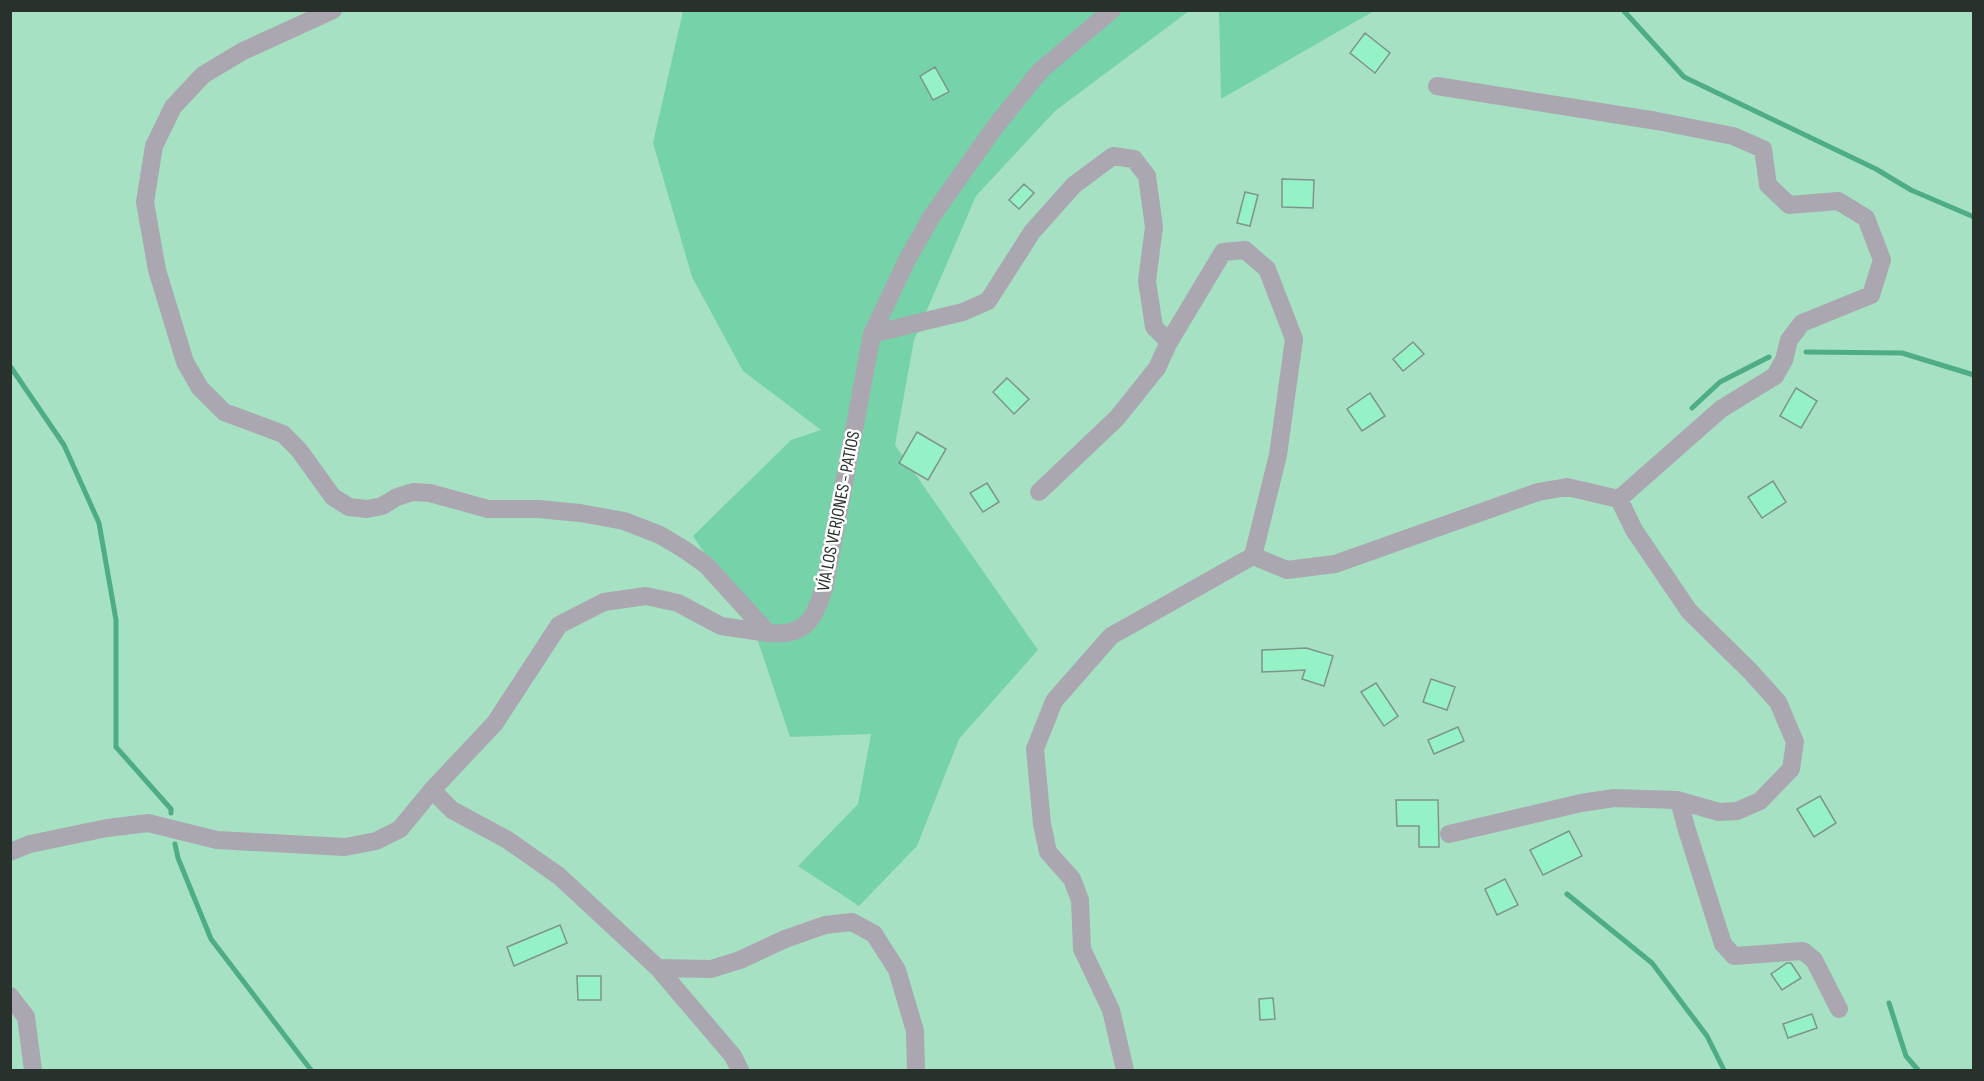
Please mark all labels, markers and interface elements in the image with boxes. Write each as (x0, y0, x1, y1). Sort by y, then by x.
street label: VÍA LOS VERJONES - PATIOS (813, 429, 864, 593)

